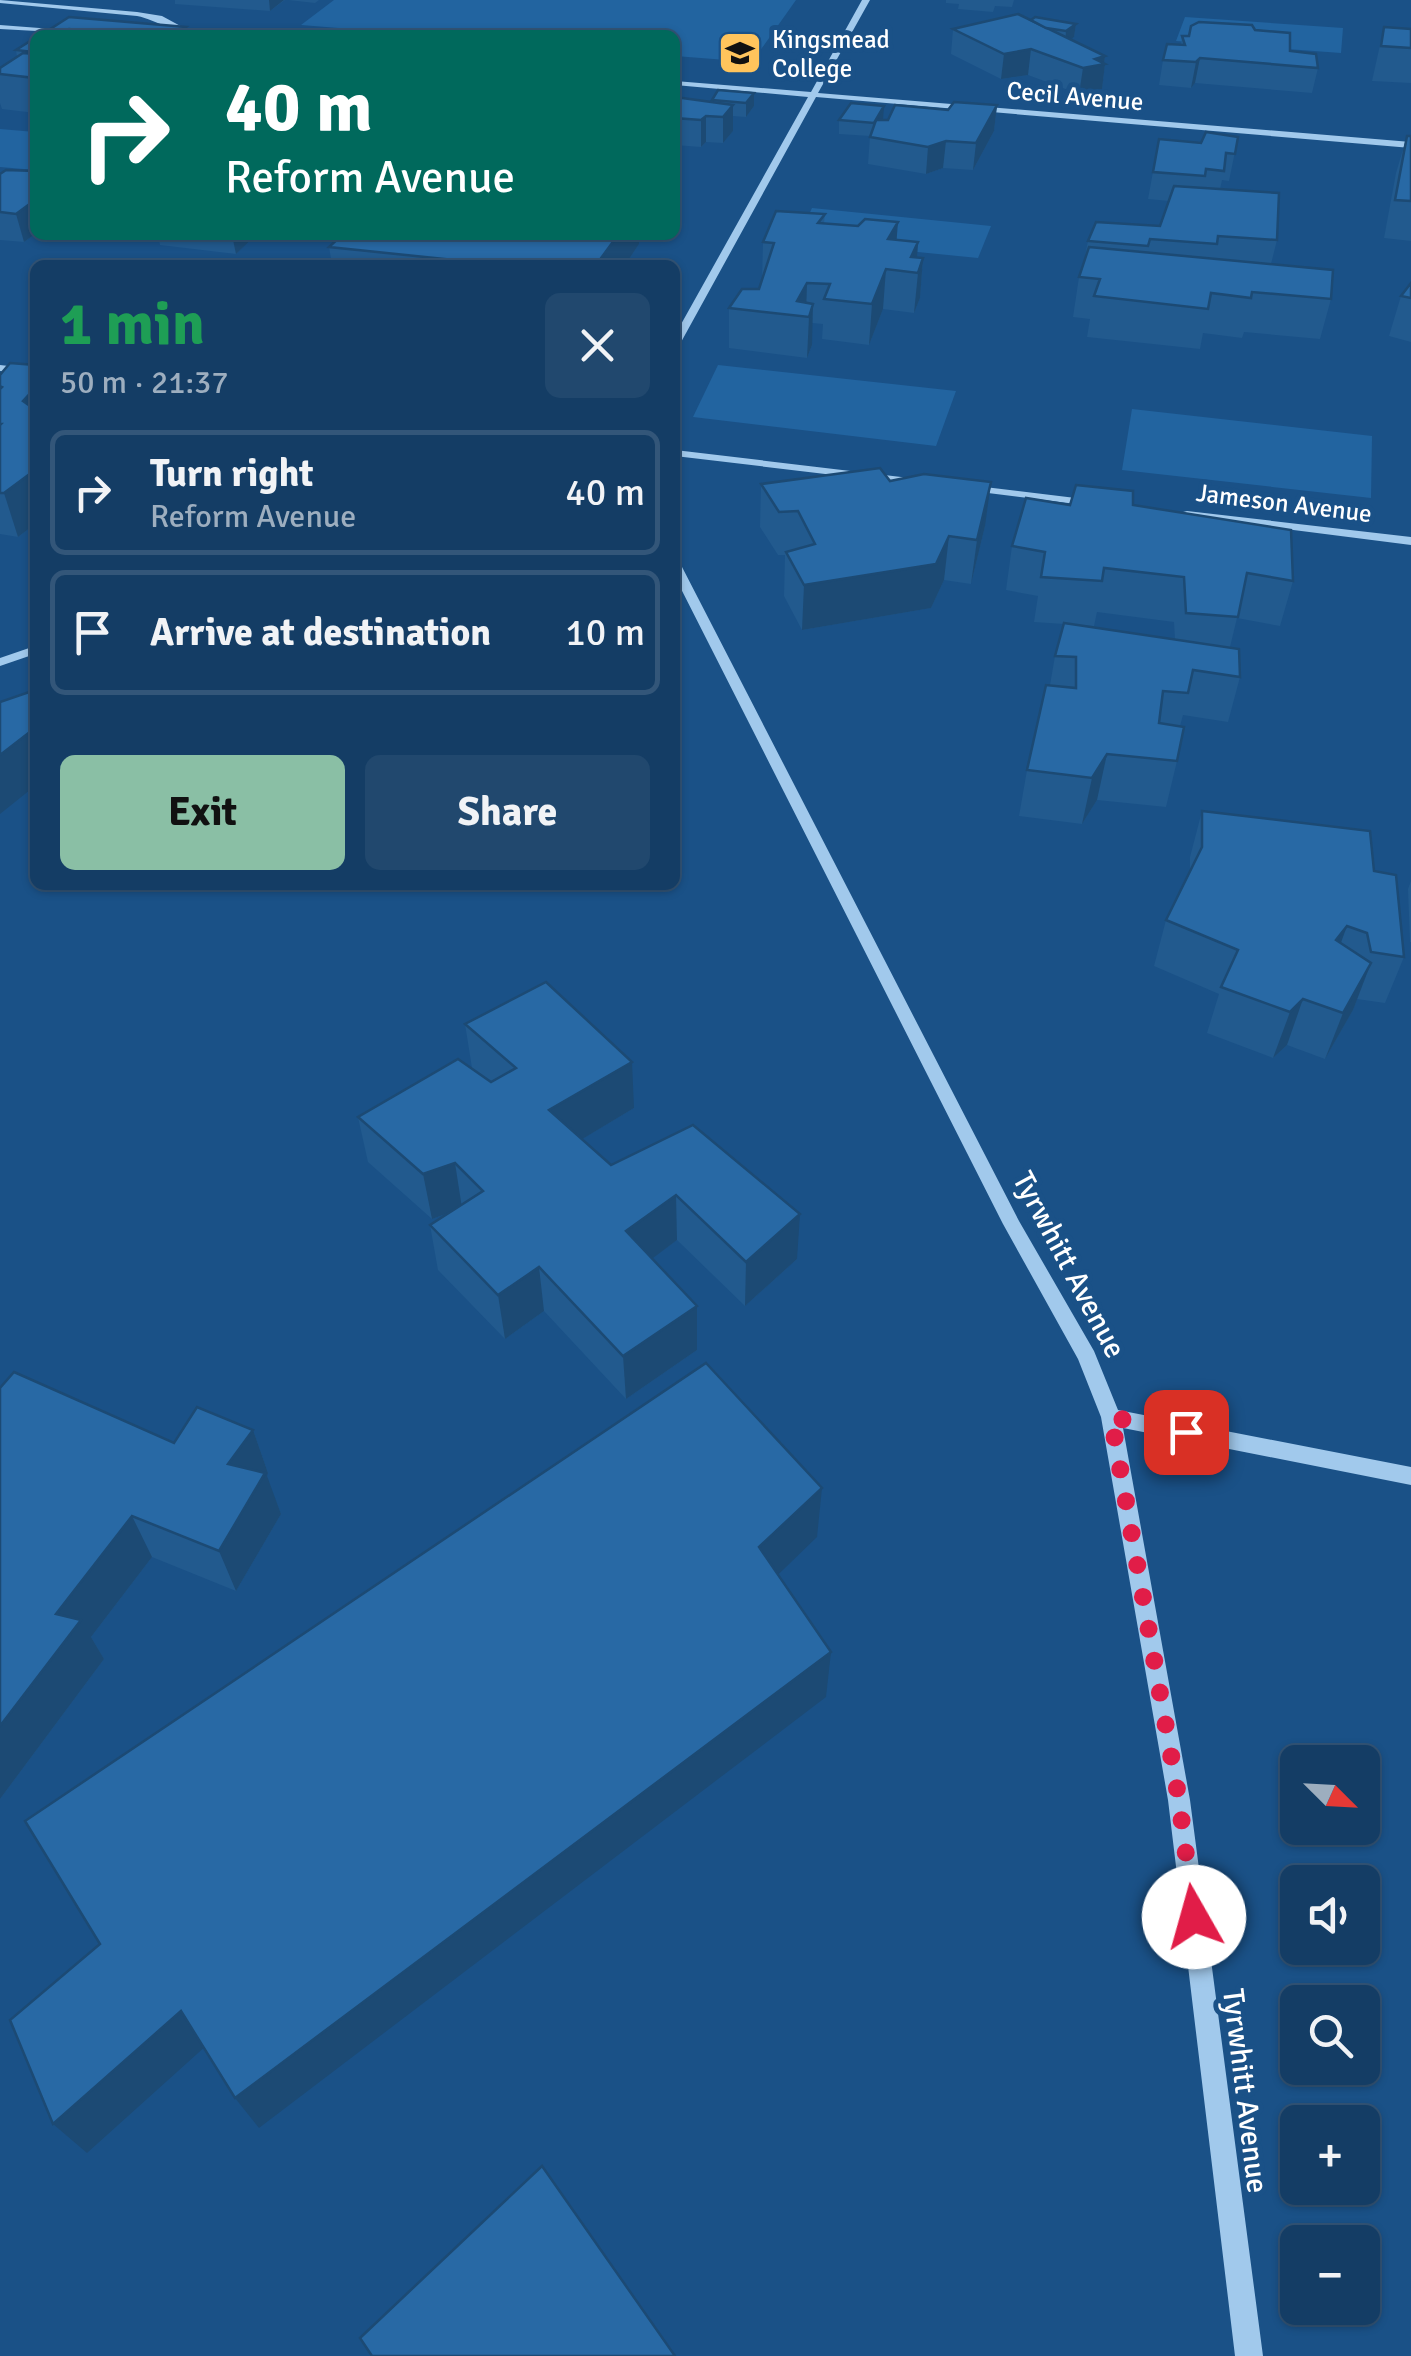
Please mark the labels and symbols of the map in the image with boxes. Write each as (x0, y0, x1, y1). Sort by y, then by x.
place label: Kingsmead College (772, 24, 890, 84)
school or university icon: Kingsmead College (717, 30, 763, 76)
street label: Cecil Avenue (1005, 75, 1145, 117)
street label: Jameson Avenue (1194, 477, 1374, 529)
street label: Tyrwhitt Avenue (1004, 1165, 1134, 1365)
pin (1144, 1390, 1229, 1475)
north arrow (1280, 1745, 1380, 1845)
position arrow (1142, 1865, 1246, 1969)
street label: Tyrwhitt Avenue (1214, 1987, 1276, 2195)

